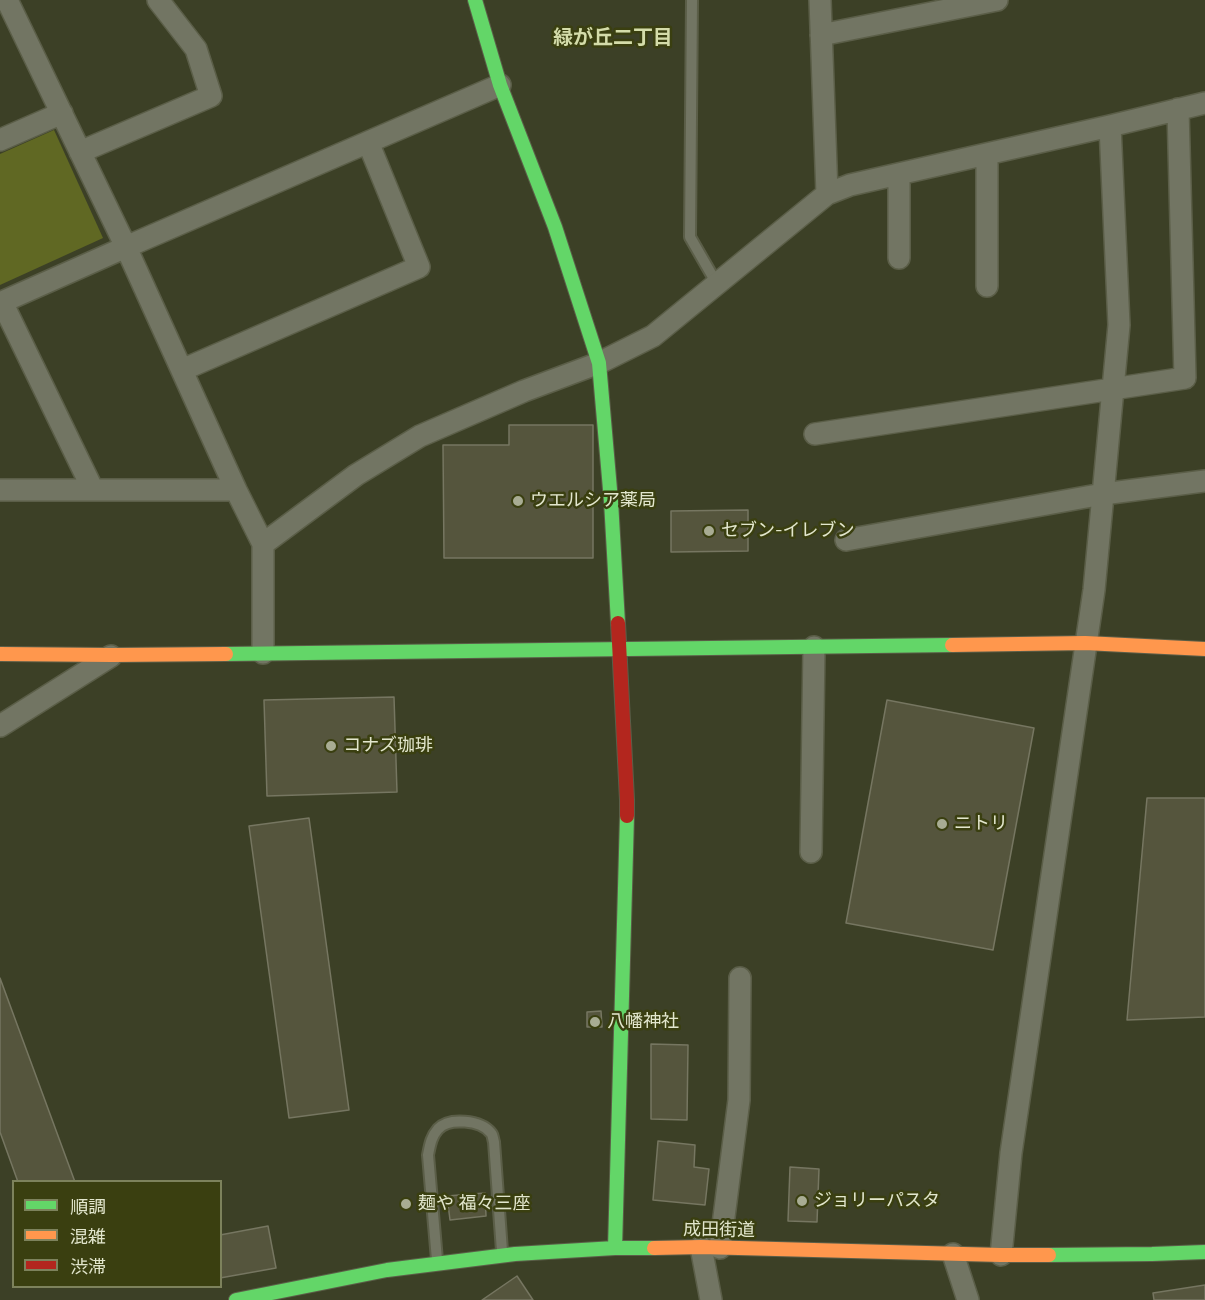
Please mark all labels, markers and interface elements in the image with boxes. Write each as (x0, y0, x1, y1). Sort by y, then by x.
district label: 緑が丘二丁目 (553, 26, 673, 50)
place label: ウエルシア薬局 (530, 490, 656, 512)
marker: ウエルシア薬局 (511, 494, 525, 508)
place label: セブン-イレブン (721, 520, 855, 542)
marker: セブン-イレブン (702, 524, 716, 538)
place label: コナズ珈琲 (343, 735, 433, 757)
marker: コナズ珈琲 (324, 739, 338, 753)
place label: ニトリ (954, 813, 1008, 835)
marker: ニトリ (935, 817, 949, 831)
place label: 八幡神社 (607, 1011, 679, 1033)
marker: 八幡神社 (588, 1015, 602, 1029)
legend (12, 1180, 222, 1288)
place label: ジョリーパスタ (814, 1190, 940, 1212)
place label: 麺や 福々三座 (418, 1193, 531, 1215)
marker: ジョリーパスタ (795, 1194, 809, 1208)
text: 順調 (70, 1196, 106, 1217)
marker: 麺や 福々三座 (399, 1197, 413, 1211)
street label: 成田街道 (683, 1219, 755, 1241)
text: 混雑 (70, 1226, 106, 1247)
text: 渋滞 (70, 1256, 106, 1277)

